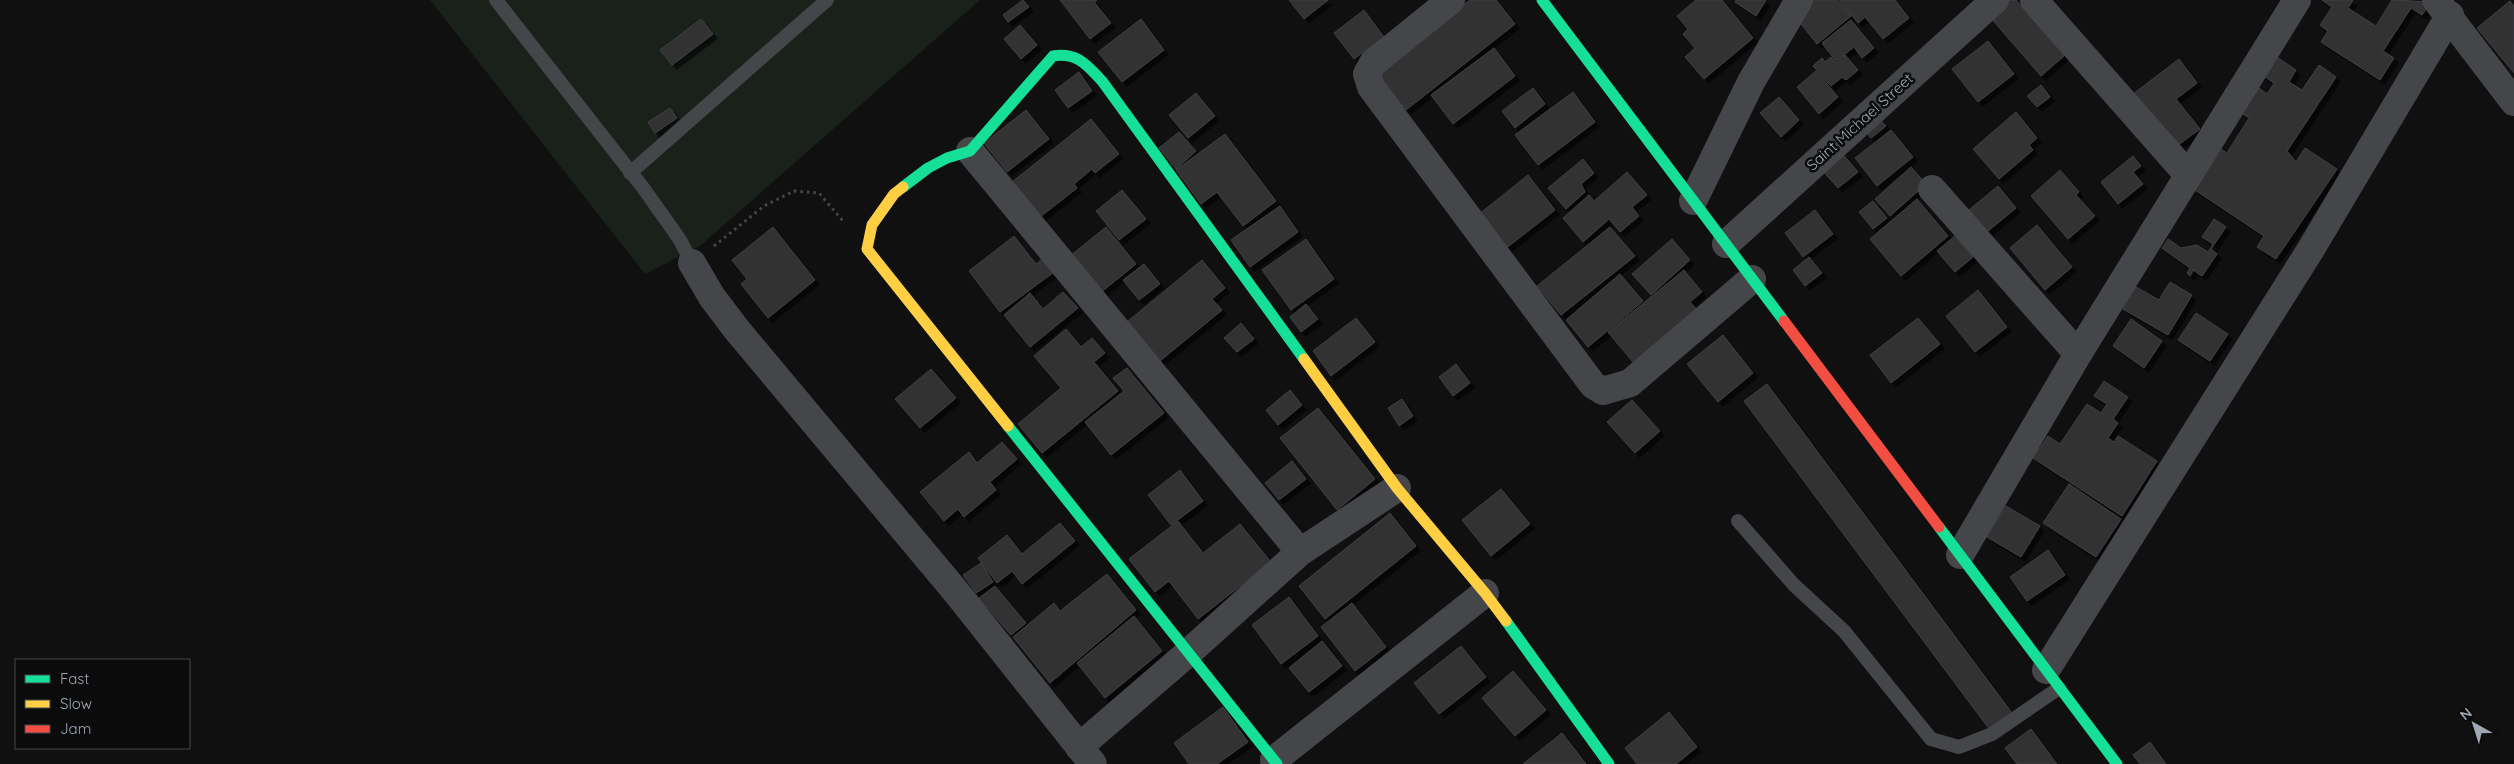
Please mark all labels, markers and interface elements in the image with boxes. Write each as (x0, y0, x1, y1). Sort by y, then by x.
street label: Saint Michael Street (1803, 69, 1917, 174)
legend (15, 659, 190, 749)
text: Fast (60, 669, 89, 688)
text: Slow (60, 694, 92, 713)
north arrow (2449, 699, 2499, 749)
text: N (2456, 704, 2475, 724)
text: Jam (60, 719, 91, 738)

